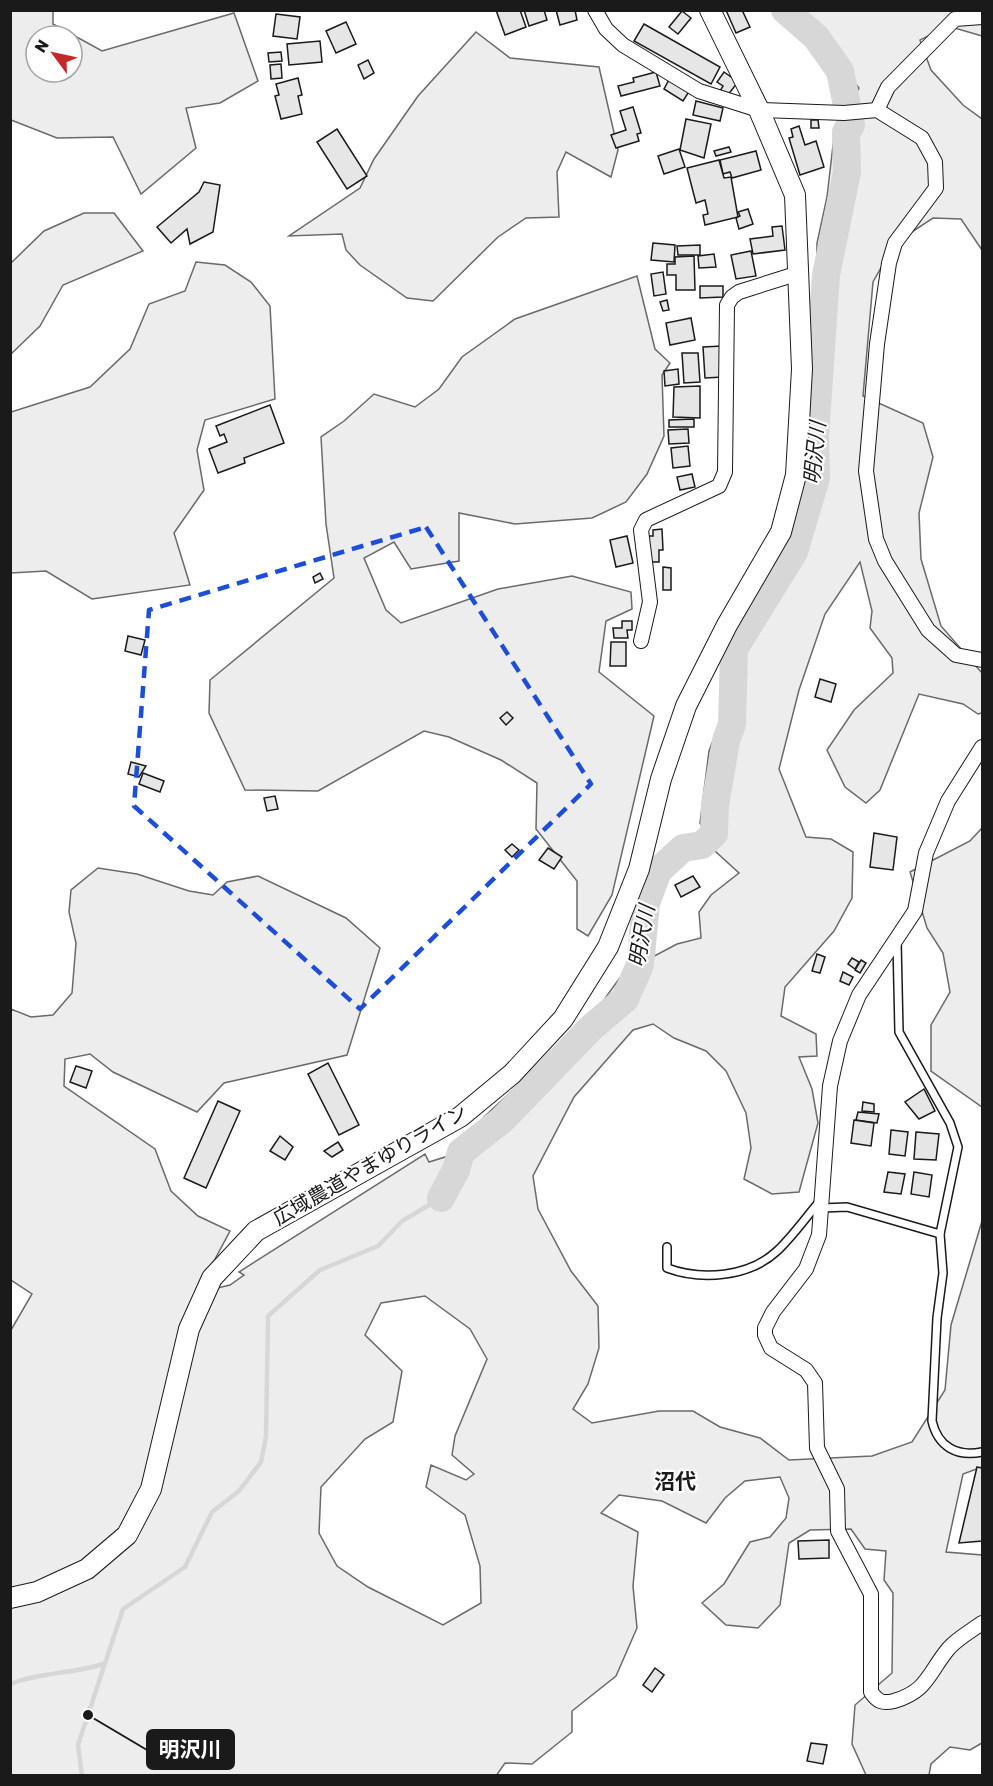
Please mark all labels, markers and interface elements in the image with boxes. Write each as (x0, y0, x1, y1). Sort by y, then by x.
north arrow (24, 24, 84, 84)
text: N (31, 36, 53, 56)
water label: 明沢川 (799, 418, 830, 486)
water label: 明沢川 (624, 901, 660, 969)
street label: 広域農道やまゆりライン (269, 1100, 471, 1230)
district label: 沼代 (654, 1469, 696, 1494)
callout: 明沢川 (147, 1730, 234, 1769)
text: 明沢川 (159, 1737, 222, 1762)

